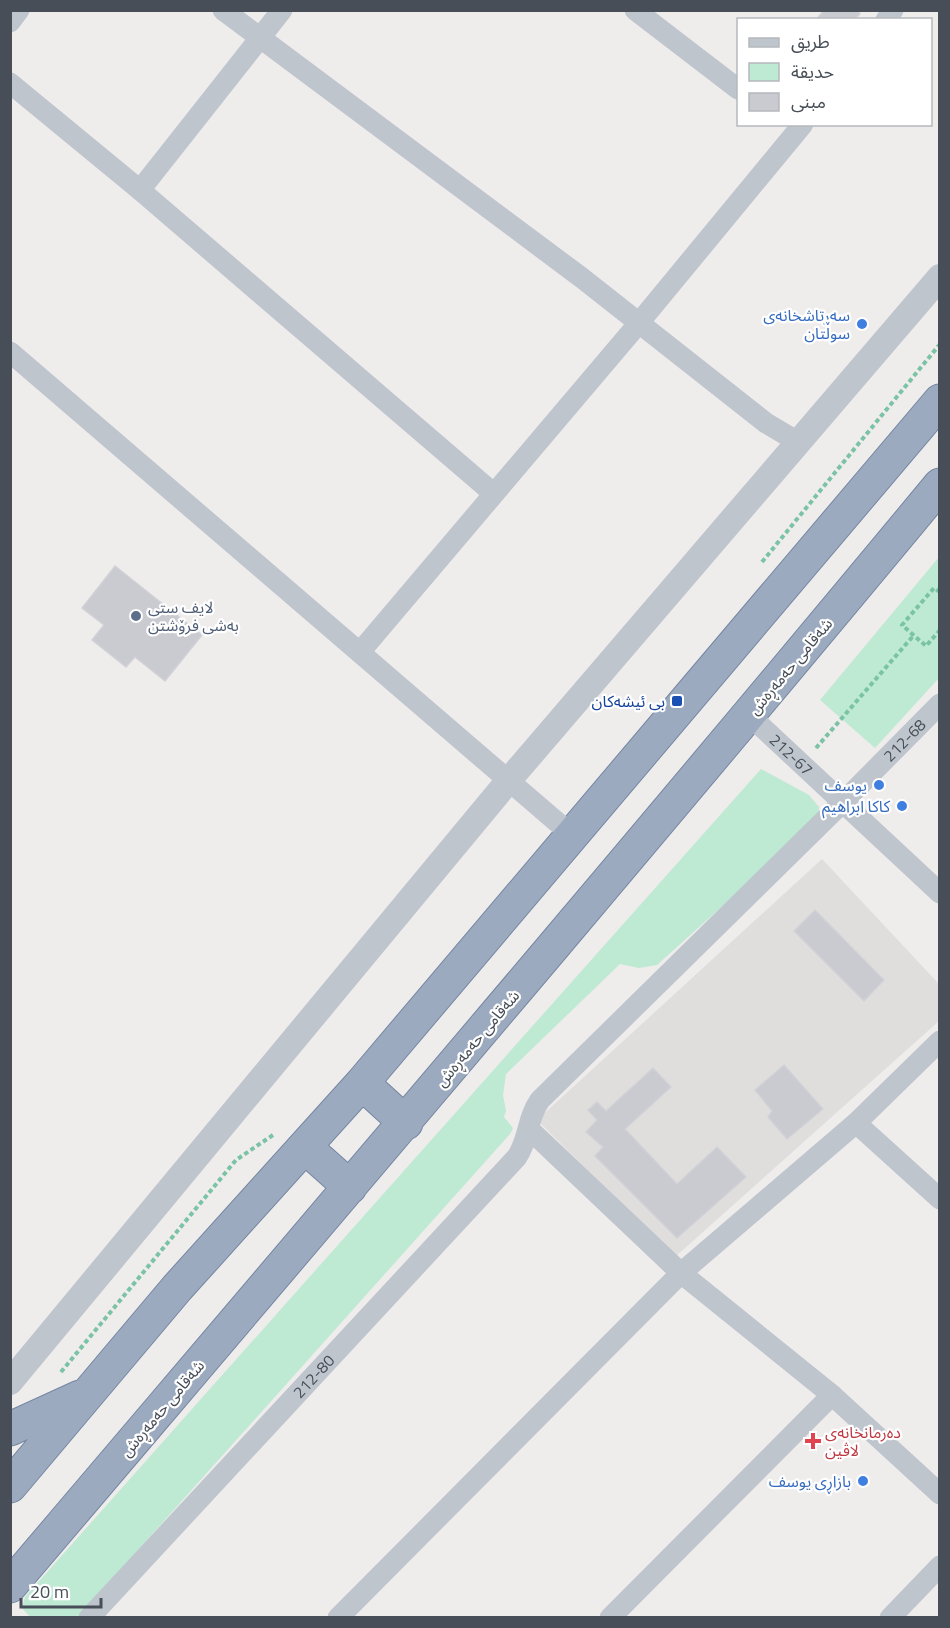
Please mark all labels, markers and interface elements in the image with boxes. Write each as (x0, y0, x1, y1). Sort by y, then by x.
legend (737, 18, 932, 126)
text: طريق (791, 28, 830, 55)
text: حديقة (791, 58, 834, 85)
text: مبنى (791, 88, 826, 115)
place label: سەرتاشخانەی سوڵتان (763, 303, 850, 345)
marker: سەرتاشخانەی سوڵتان (855, 317, 869, 331)
place label: لایف ستی بەشی فرۆشتن (148, 595, 239, 637)
marker: لایف ستی بەشی فرۆشتن (129, 609, 143, 623)
street label: شەقامی حەمەڕەش (742, 612, 840, 721)
place label: بی ئیشەکان (592, 689, 665, 713)
marker: بی ئیشەکان (670, 694, 684, 708)
street label: 212-68 (878, 713, 931, 767)
street label: 212-67 (764, 728, 819, 781)
place label: يوسف (825, 773, 867, 797)
marker: يوسف (872, 778, 886, 792)
place label: کاکا ابراهيم (822, 794, 890, 819)
marker: کاکا ابراهيم (895, 799, 909, 813)
street label: شەقامی حەمەڕەش (429, 984, 527, 1093)
street label: 212-80 (287, 1349, 340, 1403)
street label: شەقامی حەمەڕەش (114, 1354, 212, 1463)
place label: دەرمانخانەی لاڤین (825, 1420, 901, 1462)
marker: دەرمانخانەی لاڤین (806, 1434, 820, 1448)
place label: بازاڕی یوسف (769, 1469, 851, 1495)
marker: بازاڕی یوسف (856, 1474, 870, 1488)
scale bar (21, 1571, 100, 1609)
text: 20 m (30, 1578, 69, 1605)

